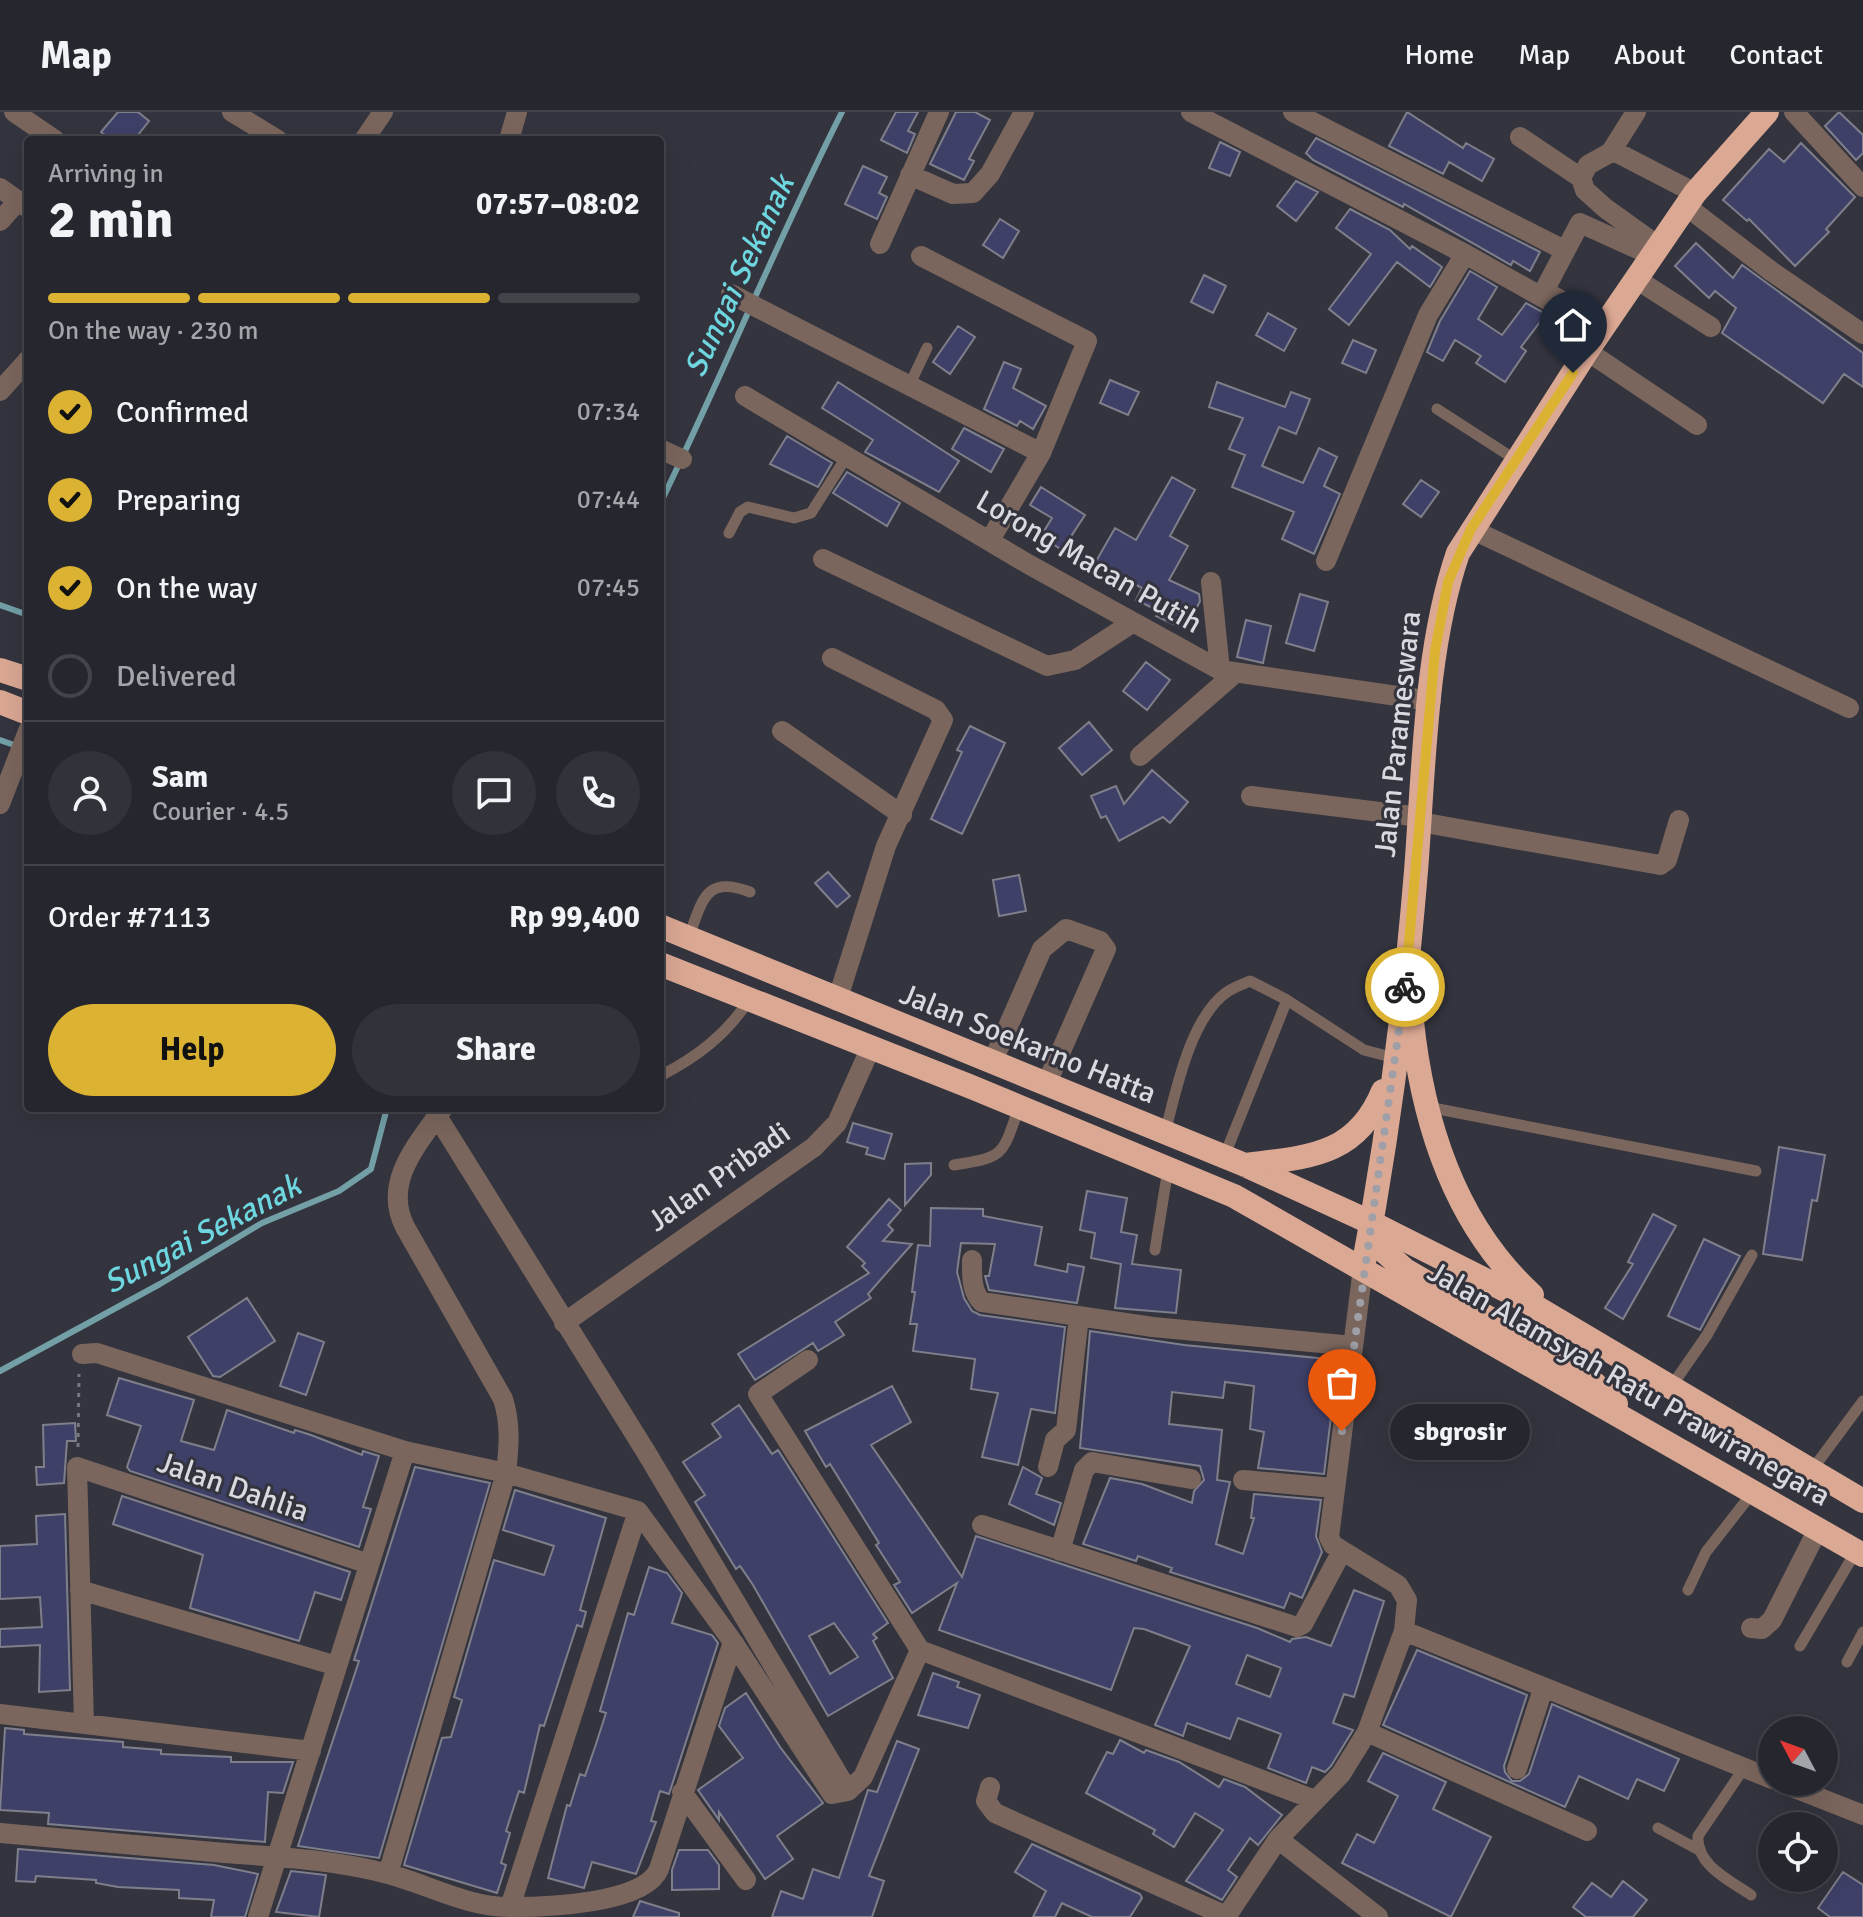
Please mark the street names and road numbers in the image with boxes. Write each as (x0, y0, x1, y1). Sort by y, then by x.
street label: Lorong Macan Putih (969, 482, 1209, 642)
street label: Jalan Parameswara (1367, 609, 1429, 859)
street label: Jalan Soekarno Hatta (894, 976, 1162, 1112)
street label: Jalan Pribadi (640, 1114, 798, 1240)
street label: Jalan Alamsyah Ratu Prawiranegara (1421, 1253, 1837, 1515)
street label: Jalan Dahlia (152, 1444, 314, 1530)

